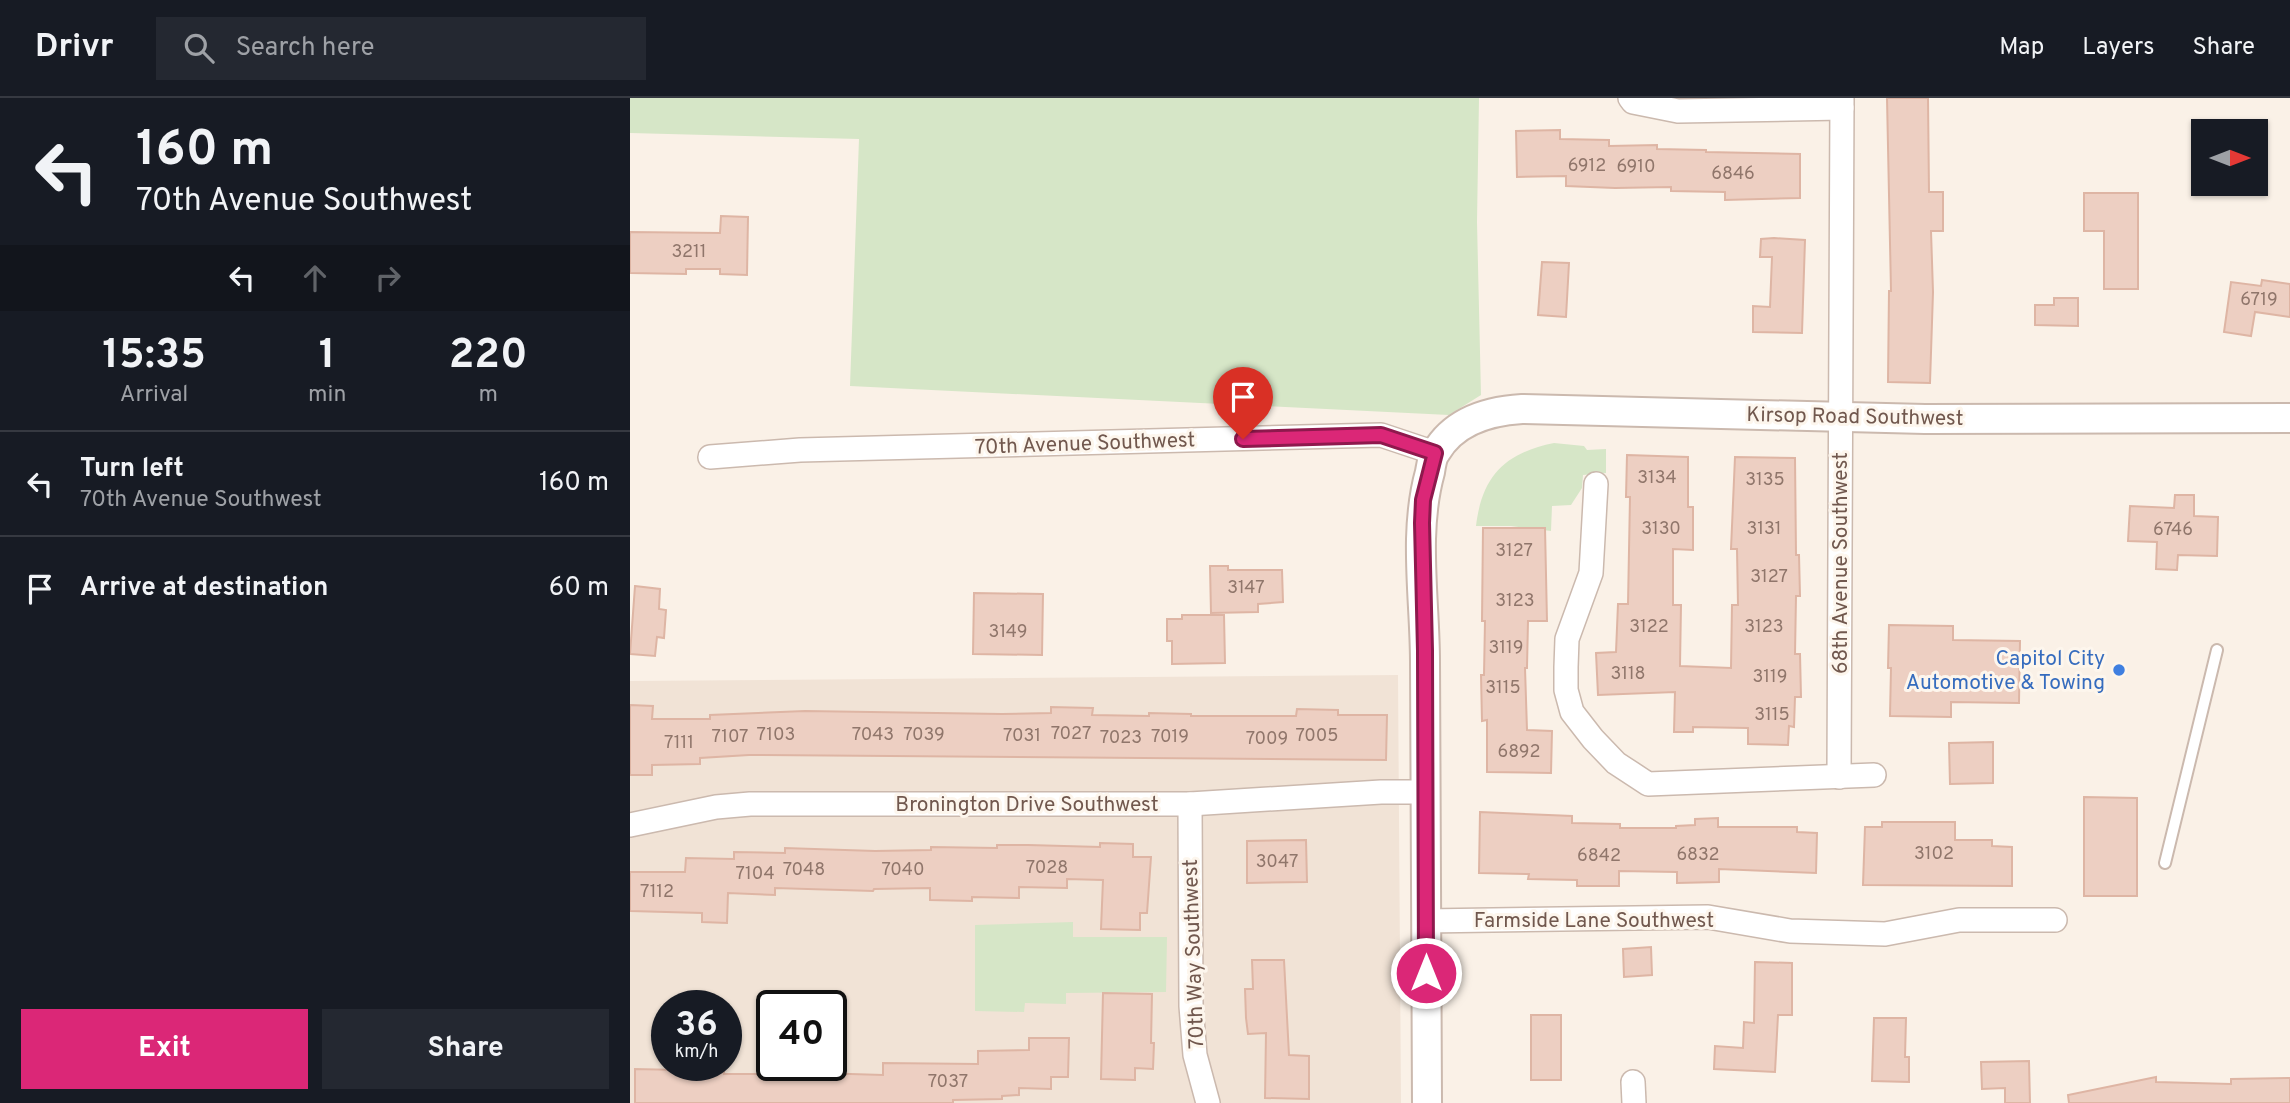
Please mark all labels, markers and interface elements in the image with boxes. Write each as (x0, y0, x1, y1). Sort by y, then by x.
search box (156, 17, 646, 80)
text: Drivr (35, 27, 114, 69)
icon: search (180, 29, 218, 67)
text: Search here (236, 32, 375, 65)
text: Map (1999, 33, 2044, 63)
text: Layers (2082, 33, 2154, 63)
text: Share (2192, 33, 2255, 63)
north arrow (2191, 119, 2268, 196)
map controls (2191, 119, 2268, 196)
text: 160 m (136, 121, 273, 183)
icon: left (21, 126, 112, 217)
house number: 6912 (1568, 155, 1606, 178)
house number: 6910 (1616, 156, 1656, 179)
house number: 6846 (1711, 163, 1755, 186)
text: 70th Avenue Southwest (136, 182, 472, 222)
house number: 3211 (672, 241, 706, 264)
icon: left (223, 259, 261, 297)
icon: ahead (296, 259, 334, 297)
icon: right (369, 259, 407, 297)
house number: 6719 (2240, 289, 2278, 312)
text: 15:35 (102, 330, 206, 383)
text: 1 (319, 330, 336, 383)
text: 220 (449, 330, 528, 383)
pin (1213, 367, 1273, 439)
icon: arrive (1224, 378, 1262, 416)
text: Arrival (120, 381, 188, 410)
text: min (308, 381, 346, 410)
text: m (478, 381, 498, 410)
street label: Kirsop Road Southwest (1746, 402, 1964, 433)
street label: 70th Avenue Southwest (974, 427, 1196, 462)
street label: 68th Avenue Southwest (1828, 452, 1855, 674)
text: Turn left (80, 453, 184, 486)
icon: left (21, 465, 59, 503)
text: 160 m (539, 467, 609, 500)
house number: 3134 (1637, 467, 1677, 490)
house number: 3135 (1745, 469, 1785, 492)
text: 70th Avenue Southwest (80, 486, 322, 515)
house number: 3130 (1641, 518, 1681, 541)
house number: 3131 (1746, 518, 1782, 541)
house number: 6746 (2153, 519, 2193, 542)
house number: 3127 (1495, 540, 1533, 563)
house number: 3127 (1750, 566, 1788, 589)
icon: arrive (21, 570, 59, 608)
text: Arrive at destination (80, 572, 328, 605)
text: 60 m (549, 572, 609, 605)
house number: 3147 (1227, 577, 1265, 600)
house number: 3123 (1495, 590, 1535, 613)
house number: 3122 (1629, 616, 1669, 639)
house number: 3123 (1744, 616, 1784, 639)
house number: 3149 (989, 621, 1027, 644)
house number: 3119 (1489, 637, 1523, 660)
place label: Capitol City Automotive & Towing (1906, 646, 2105, 697)
marker: Capitol City Automotive & Towing (2111, 662, 2127, 678)
house number: 3118 (1610, 663, 1646, 686)
house number: 3119 (1753, 666, 1787, 689)
house number: 3115 (1485, 677, 1521, 700)
house number: 3115 (1754, 704, 1790, 727)
house number: 7027 (1051, 723, 1091, 746)
house number: 7103 (757, 724, 795, 747)
house number: 7043 (852, 724, 894, 747)
house number: 7039 (903, 724, 945, 747)
house number: 7031 (1003, 725, 1041, 748)
house number: 7005 (1295, 725, 1339, 748)
house number: 7107 (712, 726, 748, 749)
house number: 7019 (1151, 726, 1189, 749)
house number: 7023 (1100, 727, 1142, 750)
house number: 7009 (1246, 728, 1288, 751)
house number: 7111 (664, 732, 694, 755)
house number: 6892 (1497, 741, 1541, 764)
street label: Bronington Drive Southwest (895, 792, 1159, 819)
house number: 3102 (1914, 843, 1954, 866)
house number: 6832 (1676, 844, 1720, 867)
house number: 6842 (1577, 845, 1621, 868)
house number: 3047 (1256, 851, 1298, 874)
house number: 7028 (1026, 857, 1068, 880)
street label: 70th Way Southwest (1178, 858, 1211, 1049)
house number: 7048 (783, 859, 825, 882)
house number: 7040 (881, 859, 925, 882)
house number: 7104 (735, 863, 775, 886)
house number: 7112 (640, 881, 674, 904)
street label: Farmside Lane Southwest (1474, 908, 1714, 935)
position arrow (1389, 936, 1463, 1010)
speed limit sign: 40 (756, 990, 847, 1081)
text: 36 (675, 1004, 718, 1048)
button: Exit (21, 1009, 308, 1089)
button: Share (322, 1009, 609, 1089)
text: km/h (675, 1041, 718, 1064)
house number: 7037 (928, 1071, 968, 1094)

